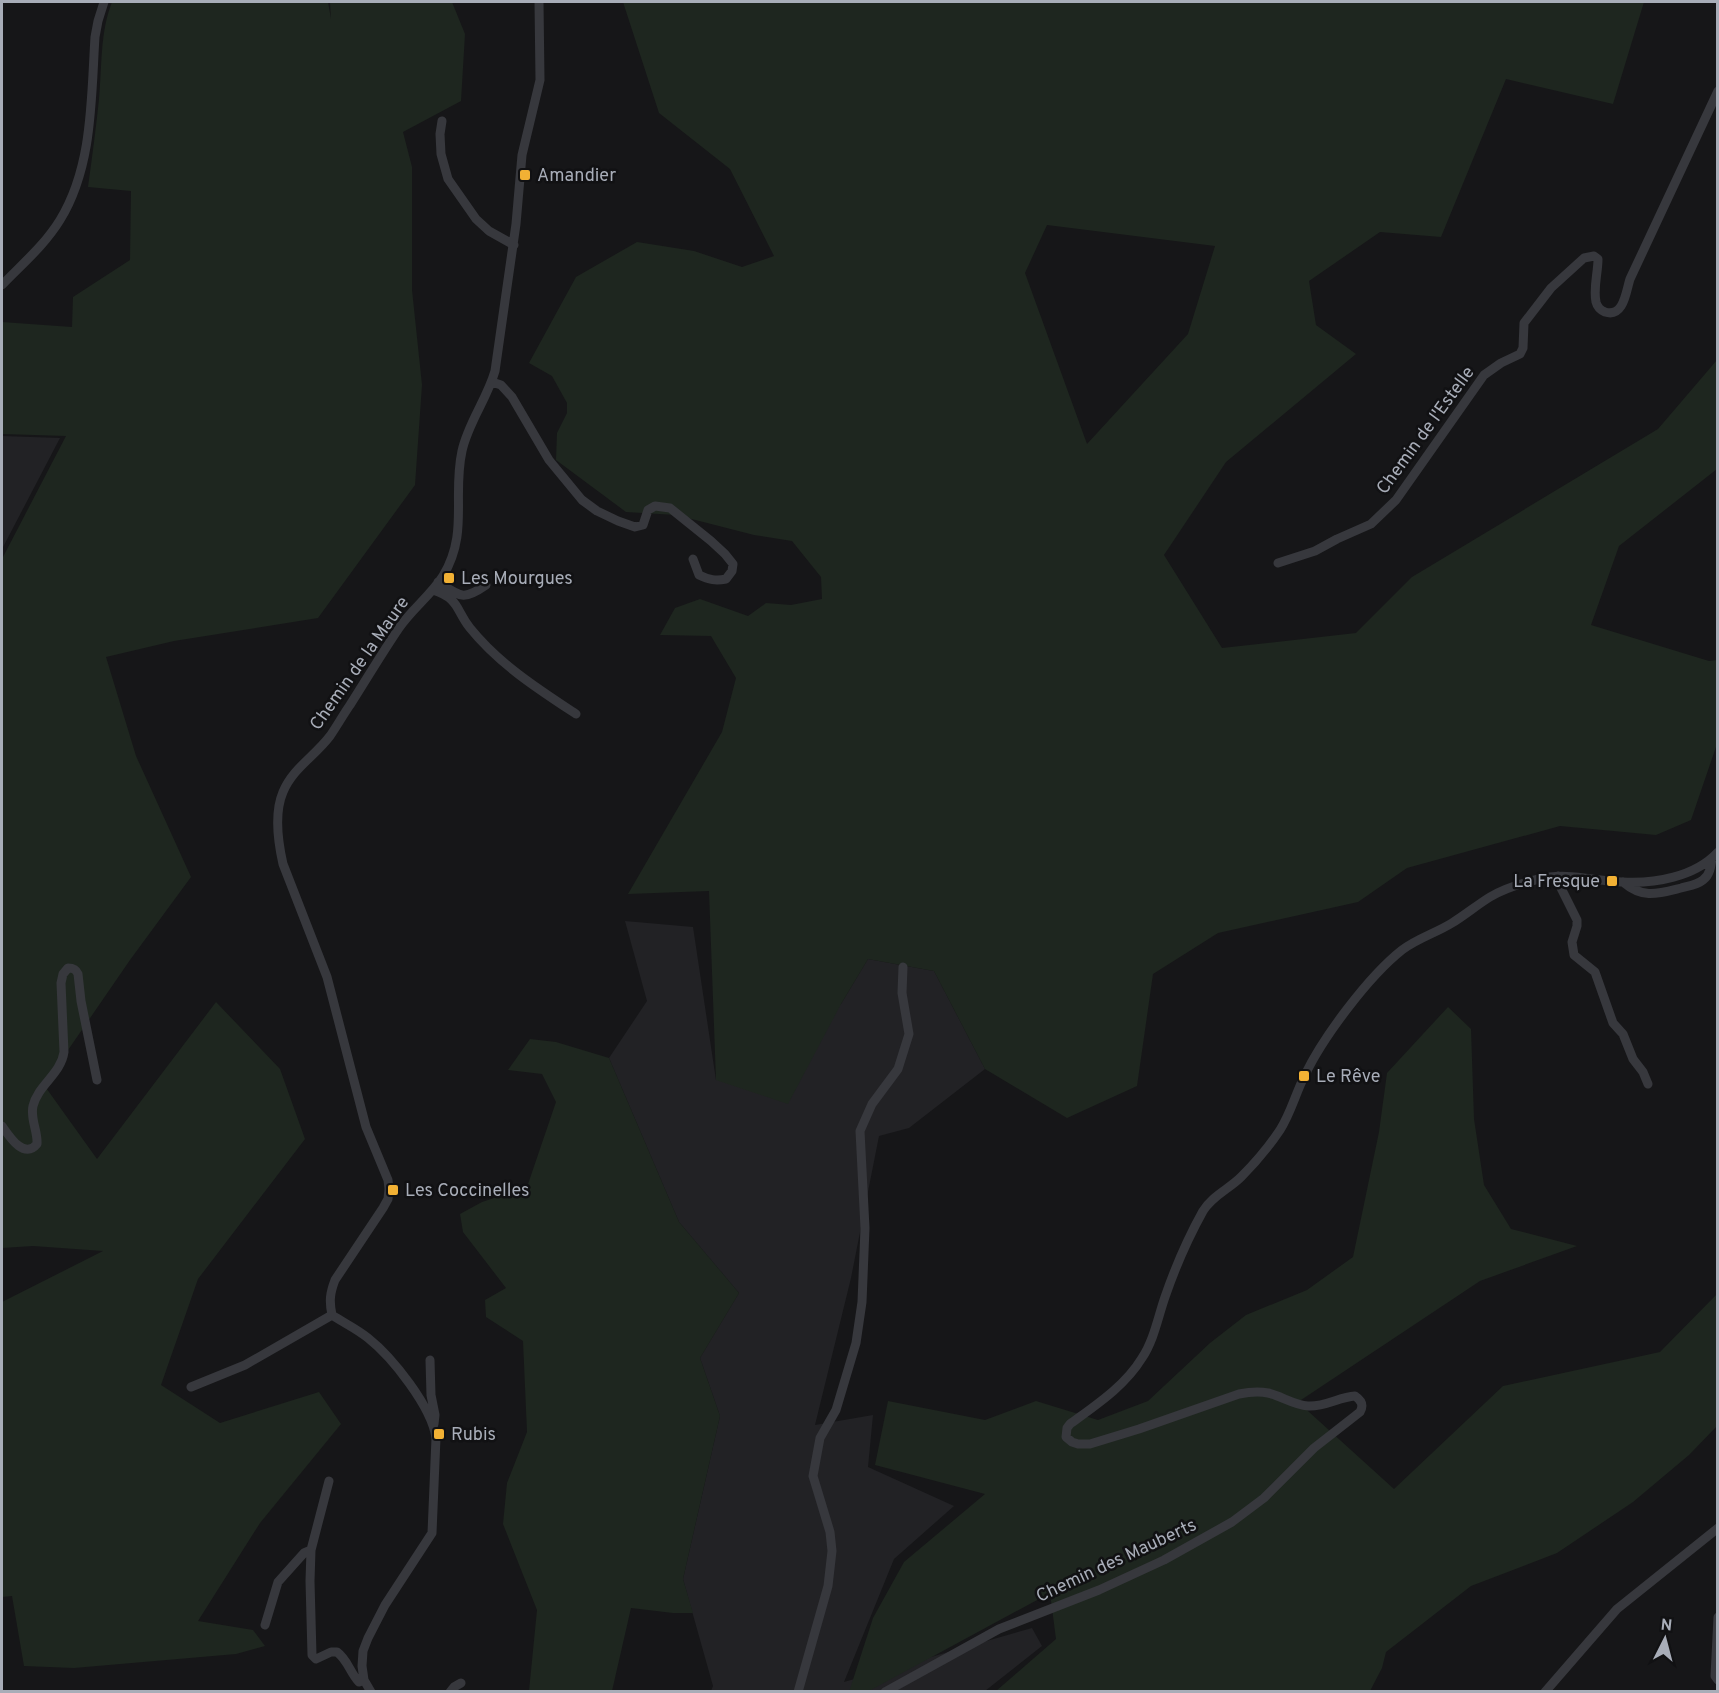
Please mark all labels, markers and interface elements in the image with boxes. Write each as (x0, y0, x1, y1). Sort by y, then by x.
place label: Amandier (537, 165, 616, 188)
marker: Amandier (518, 168, 532, 182)
street label: Chemin de l'Estelle (1372, 362, 1480, 499)
place label: Les Mourgues (461, 568, 573, 591)
marker: Les Mourgues (442, 571, 456, 585)
street label: Chemin de la Maure (305, 592, 415, 735)
place label: La Fresque (1513, 871, 1600, 894)
marker: La Fresque (1605, 874, 1619, 888)
place label: Le Rêve (1316, 1066, 1380, 1089)
marker: Le Rêve (1297, 1069, 1311, 1083)
place label: Les Coccinelles (405, 1180, 530, 1203)
marker: Les Coccinelles (386, 1183, 400, 1197)
place label: Rubis (451, 1424, 496, 1447)
marker: Rubis (432, 1427, 446, 1441)
street label: Chemin des Mauberts (1033, 1514, 1201, 1609)
north arrow (1635, 1609, 1695, 1669)
text: N (1660, 1616, 1673, 1637)

